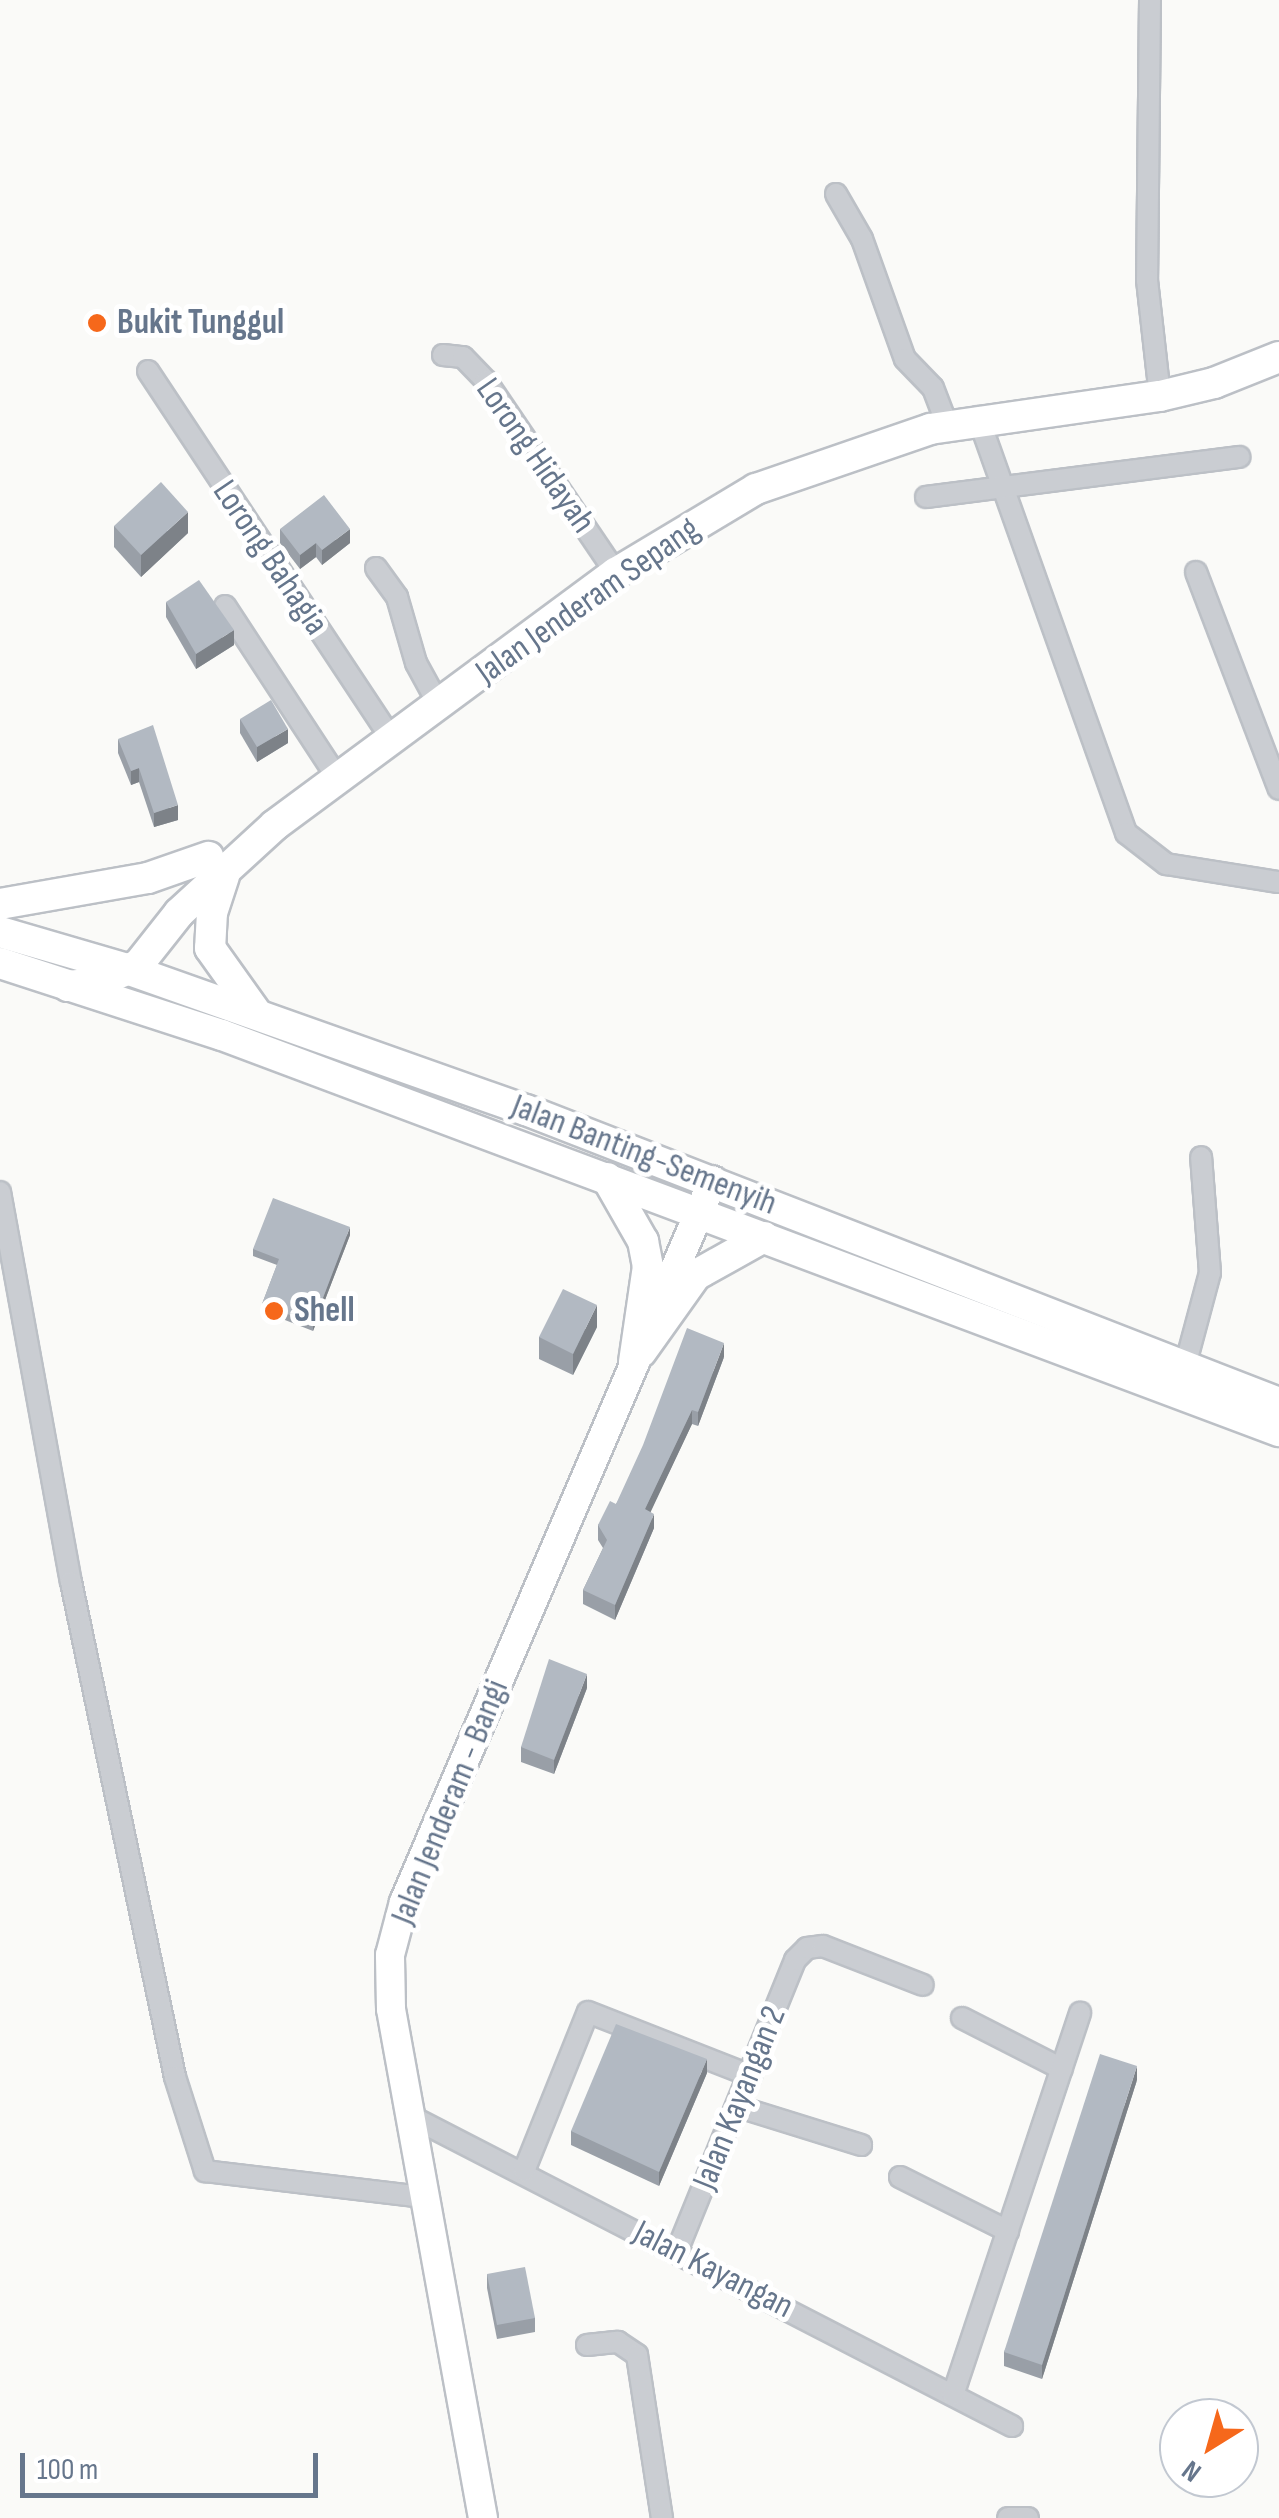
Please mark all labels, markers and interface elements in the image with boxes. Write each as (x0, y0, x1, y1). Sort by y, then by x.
place label: Bukit Tunggul (117, 302, 284, 344)
marker: Bukit Tunggul (86, 312, 108, 334)
street label: Lorong Hidayah (466, 371, 604, 541)
street label: Lorong Bahagia (203, 473, 337, 643)
street label: Jalan Jenderam Sepang (468, 508, 708, 694)
street label: Jalan Banting-Semenyih (506, 1085, 782, 1225)
place label: Shell (294, 1290, 355, 1332)
marker: Shell (263, 1300, 285, 1322)
street label: Jalan Jenderam - Bangi (382, 1674, 518, 1930)
street label: Jalan Kayangan 2 (684, 2000, 796, 2196)
street label: Jalan Kayangan (626, 2212, 800, 2328)
north arrow (1159, 2398, 1259, 2498)
scale bar (25, 2433, 322, 2495)
text: 100 m (37, 2452, 98, 2488)
text: N (1176, 2453, 1208, 2488)

